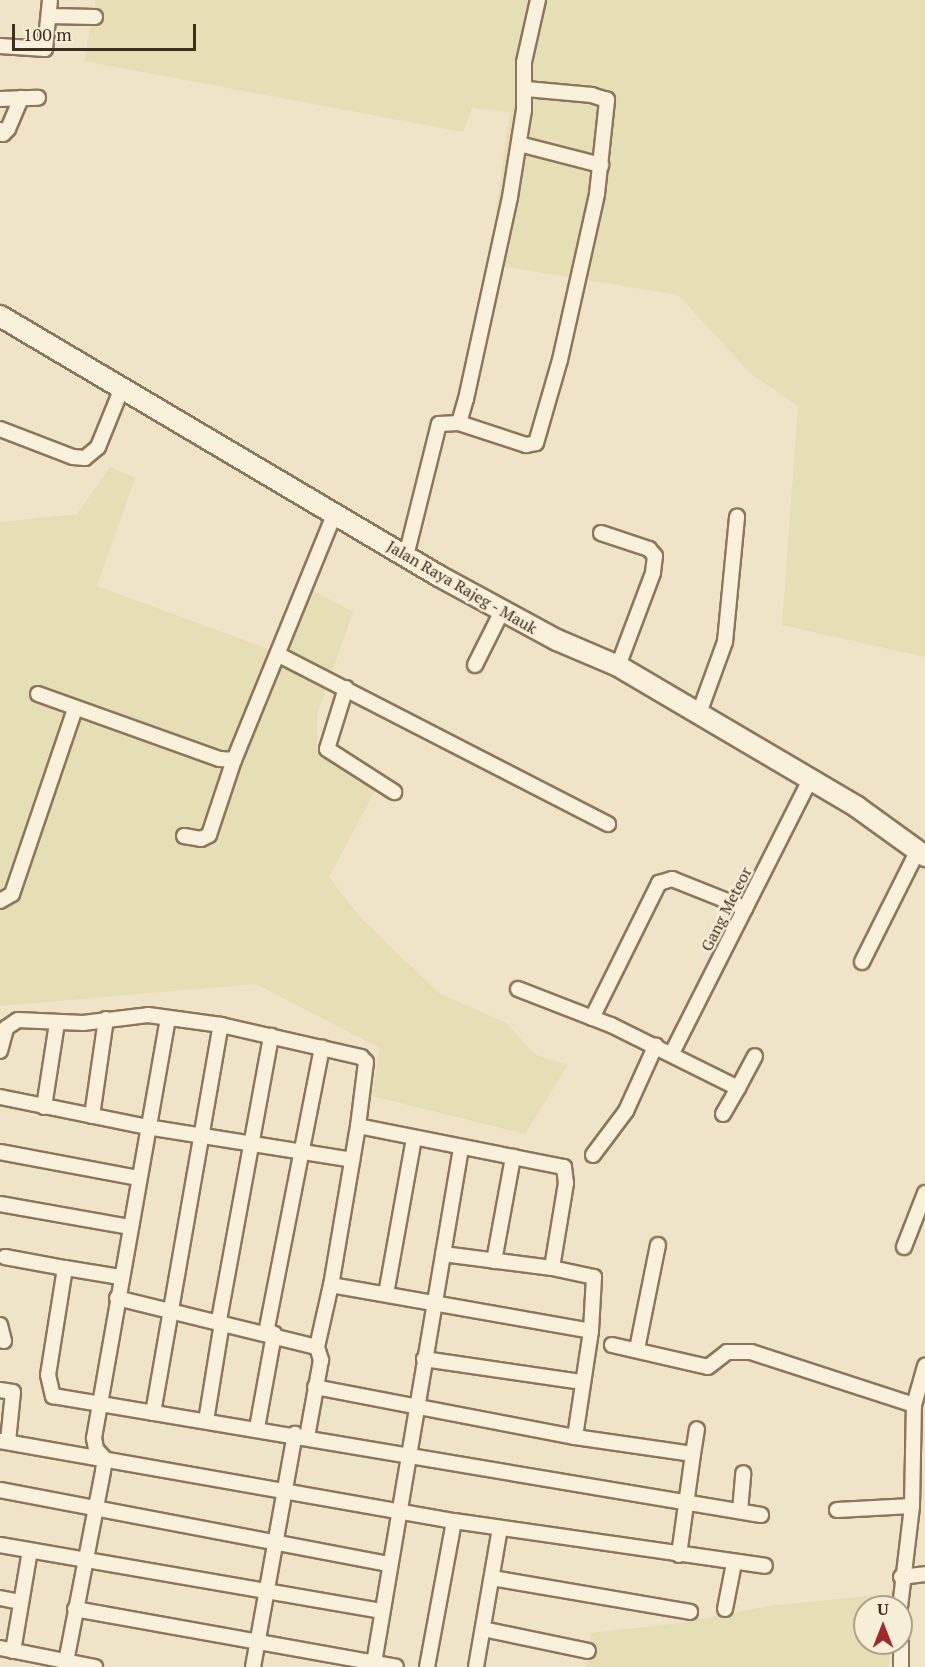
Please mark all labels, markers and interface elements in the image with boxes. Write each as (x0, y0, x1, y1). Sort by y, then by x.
scale bar (15, 12, 200, 50)
text: 100 m (23, 22, 72, 46)
street label: Jalan Raya Rajeg - Mauk (383, 536, 541, 638)
street label: Gang Meteor (697, 864, 755, 954)
north arrow (853, 1595, 913, 1655)
text: U (877, 1598, 889, 1620)

